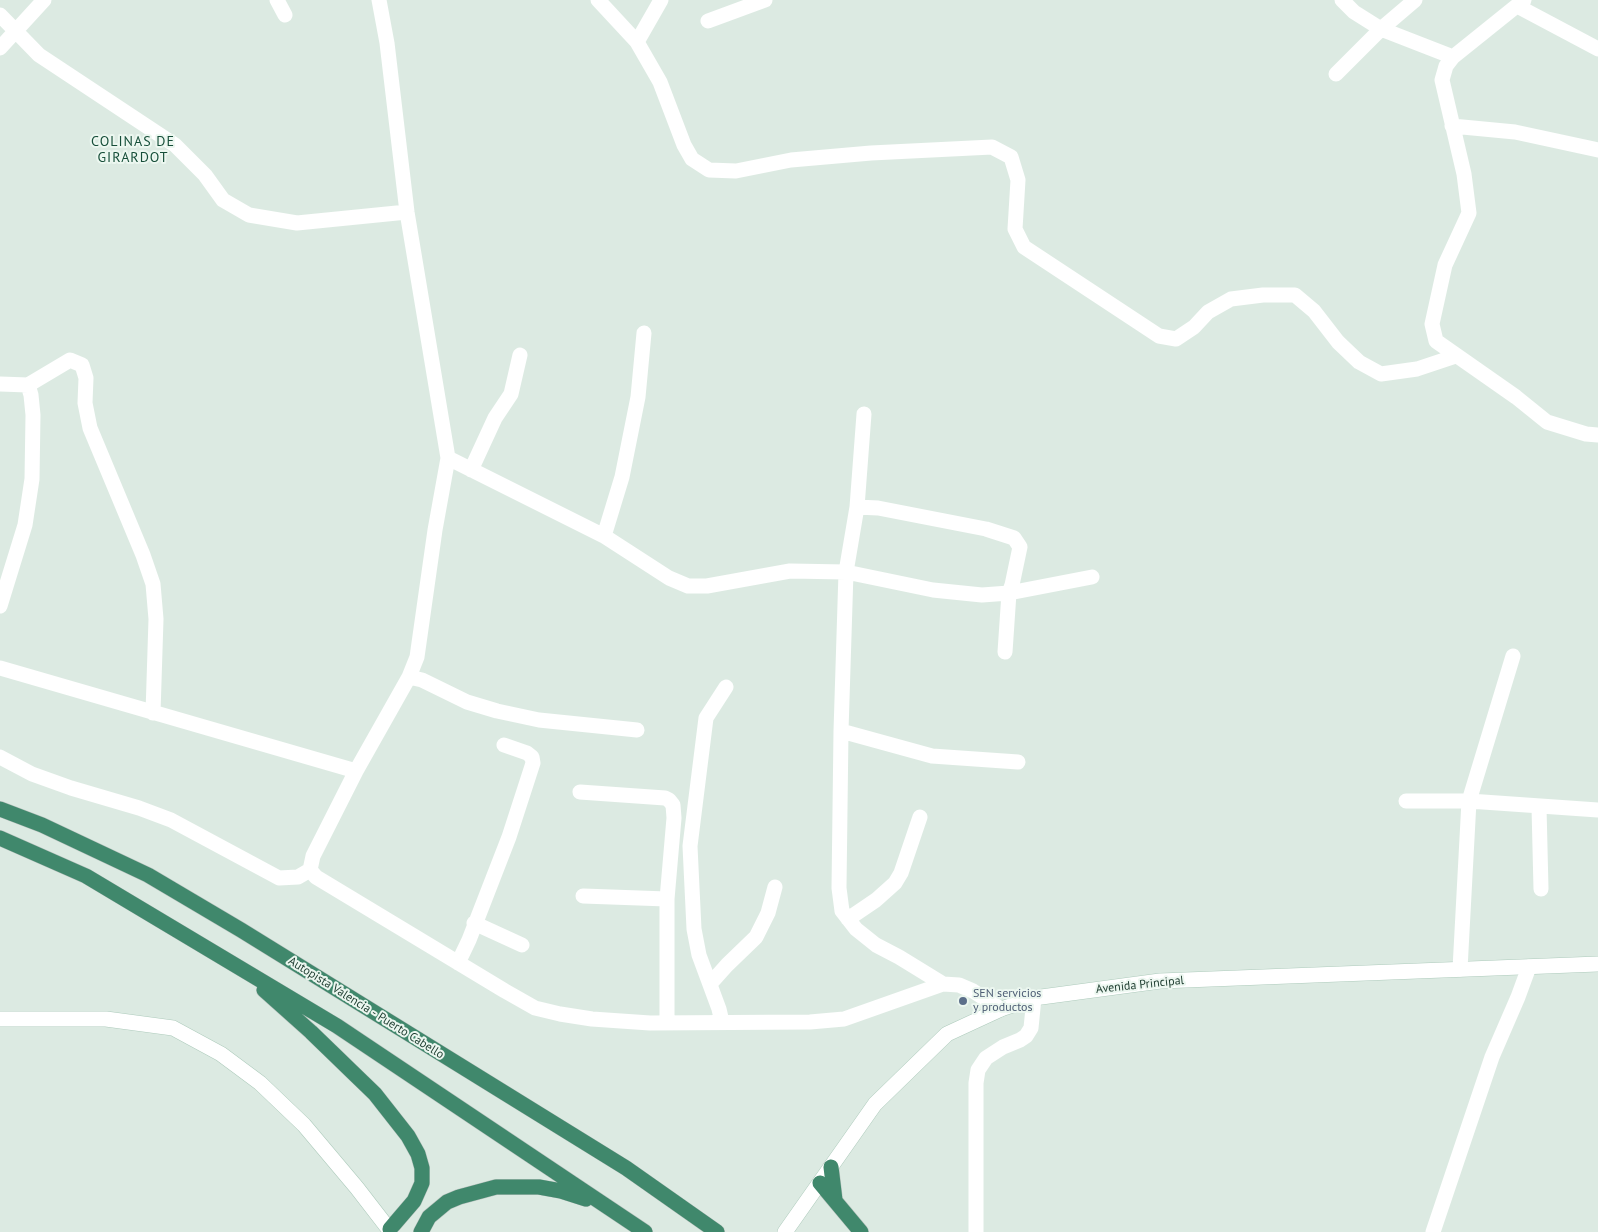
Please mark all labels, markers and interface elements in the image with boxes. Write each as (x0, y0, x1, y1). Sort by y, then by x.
district label: COLINAS DE GIRARDOT (90, 134, 176, 166)
street label: Autopista Valencia - Puerto Cabello (285, 954, 447, 1062)
street label: Avenida Principal (1095, 973, 1185, 997)
place label: SEN servicios y productos (973, 987, 1041, 1015)
marker: SEN servicios y productos (957, 995, 969, 1007)

